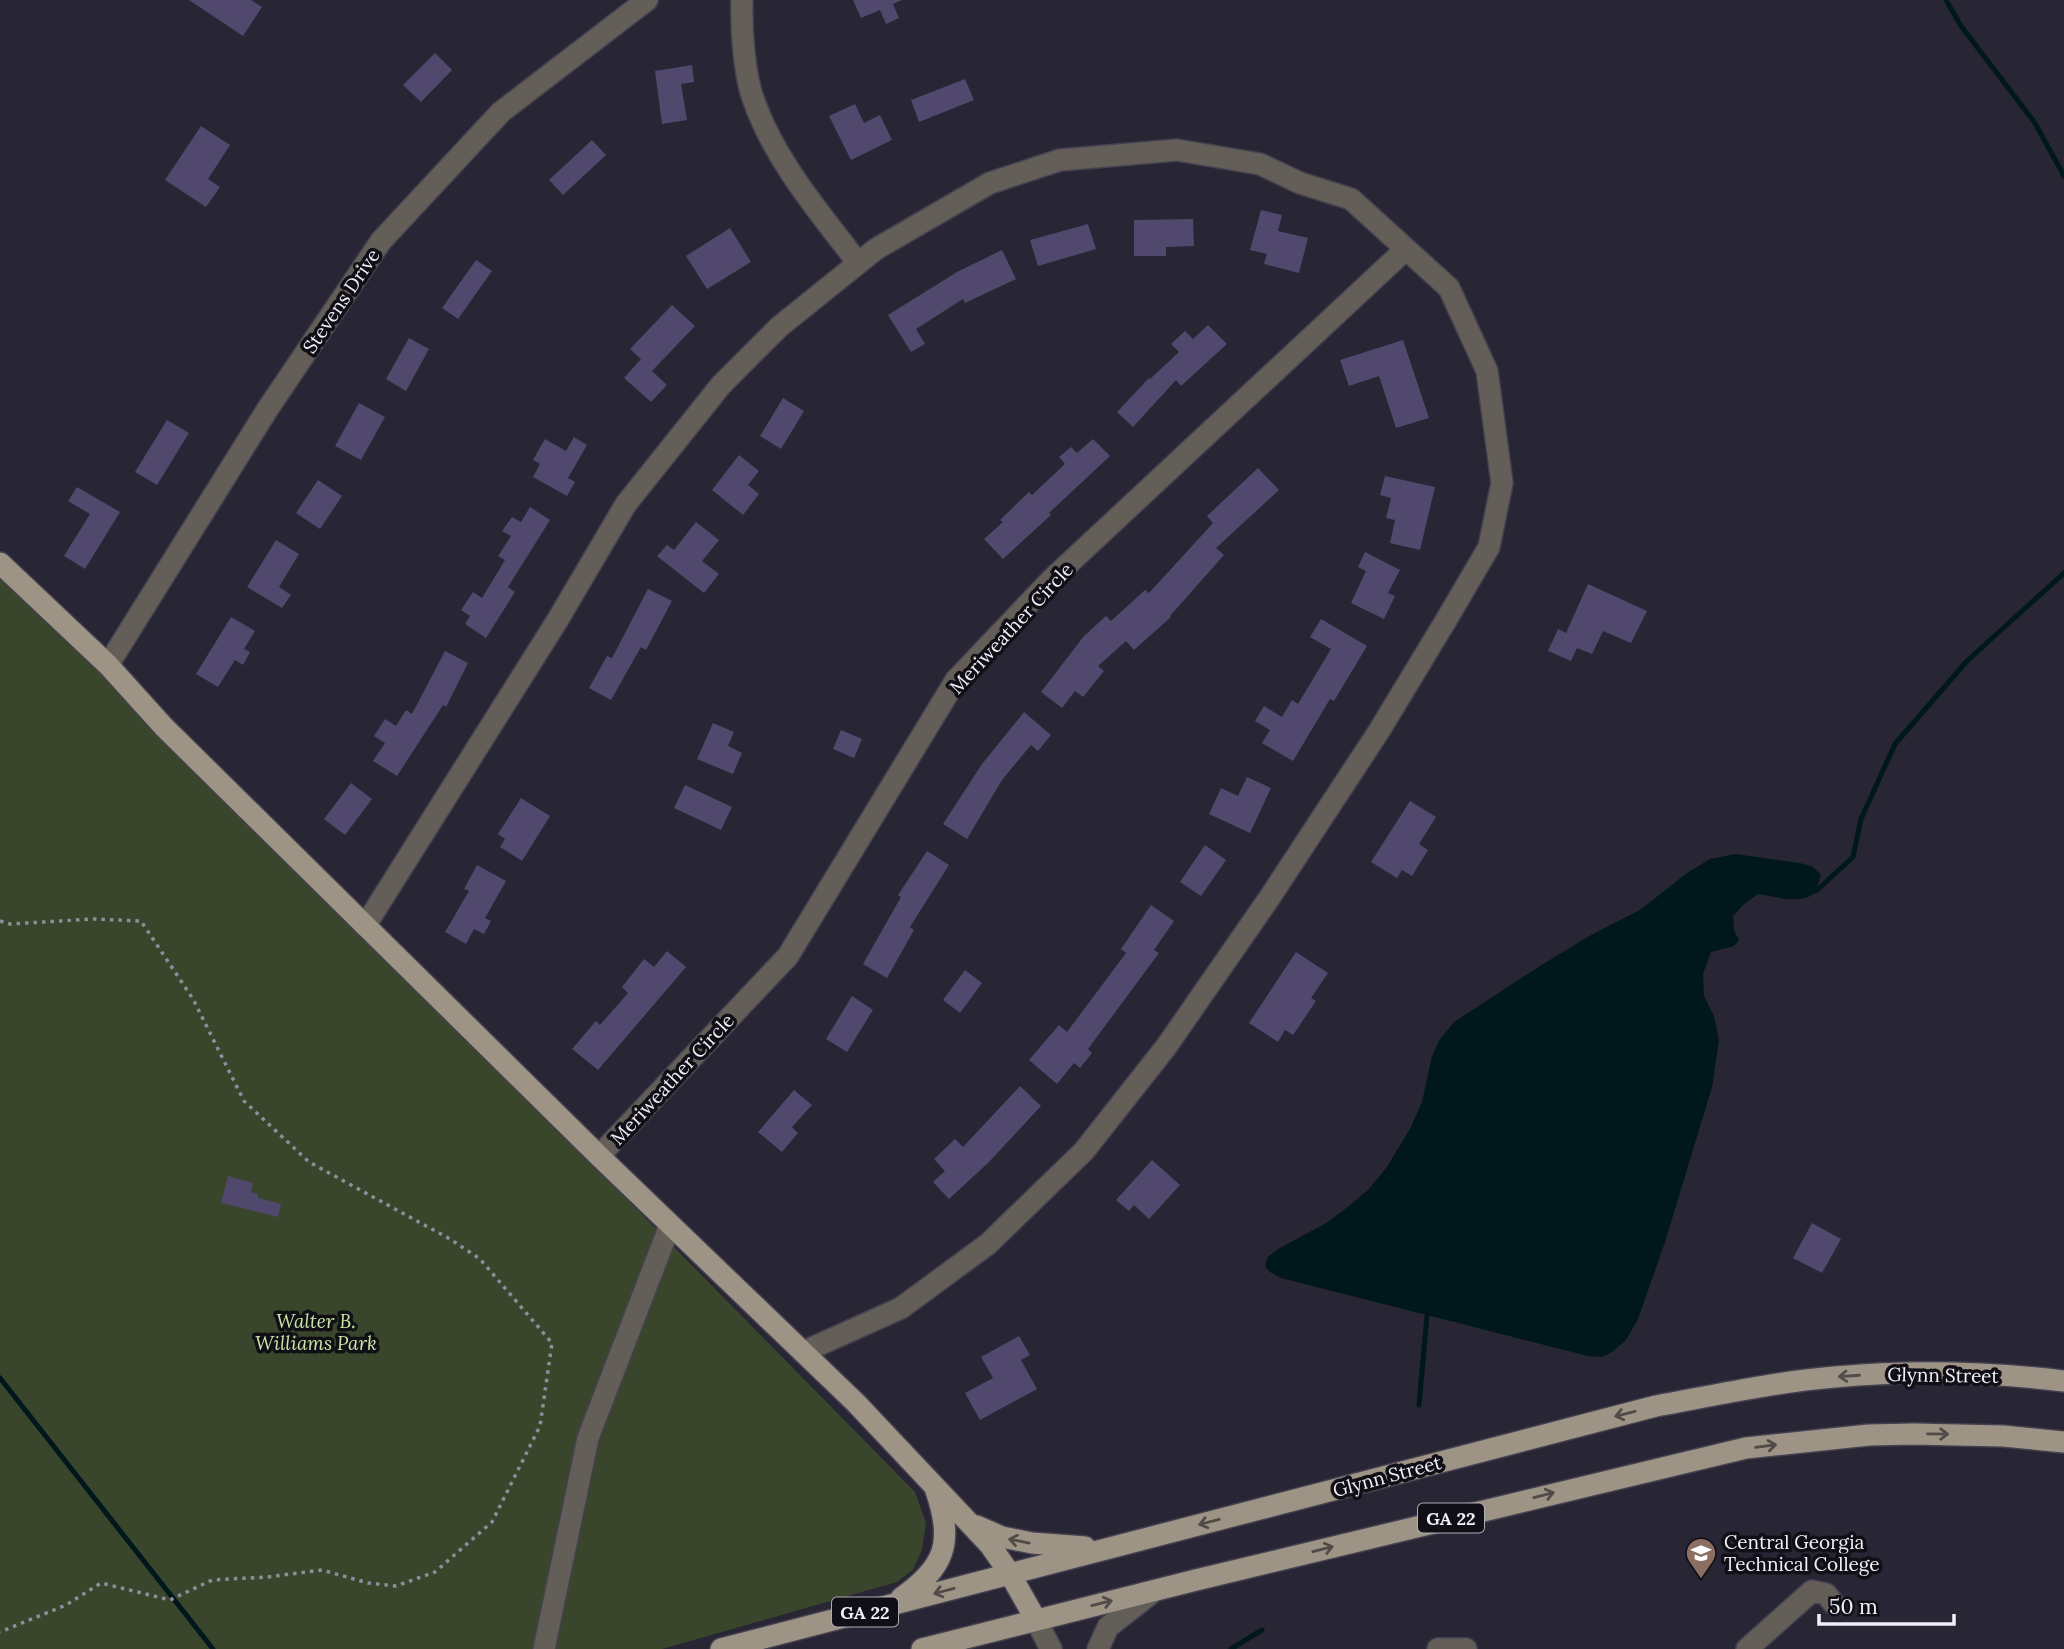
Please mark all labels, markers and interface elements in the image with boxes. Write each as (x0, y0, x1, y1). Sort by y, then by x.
street label: Stevens Drive (297, 244, 385, 358)
street label: Meriweather Circle (944, 557, 1078, 699)
street label: Meriweather Circle (605, 1008, 739, 1150)
park label: Walter B. Williams Park (255, 1309, 377, 1355)
street label: Glynn Street (1887, 1362, 2000, 1388)
one-way arrow (1838, 1370, 1861, 1383)
one-way arrow (1614, 1408, 1637, 1421)
one-way arrow (1926, 1427, 1949, 1441)
one-way arrow (1754, 1439, 1777, 1452)
street label: Glynn Street (1330, 1450, 1445, 1502)
one-way arrow (1532, 1488, 1555, 1501)
road number: GA 22 (1418, 1504, 1484, 1532)
one-way arrow (1198, 1516, 1221, 1529)
place label: Central Georgia Technical College (1724, 1530, 1880, 1576)
one-way arrow (1008, 1533, 1031, 1547)
school or university icon: Central Georgia Technical College (1684, 1536, 1718, 1580)
one-way arrow (1311, 1542, 1334, 1555)
scale bar (1819, 1582, 1954, 1626)
one-way arrow (933, 1586, 955, 1599)
text: 50 m (1829, 1593, 1878, 1620)
one-way arrow (1090, 1596, 1113, 1609)
road number: GA 22 (832, 1597, 898, 1626)

